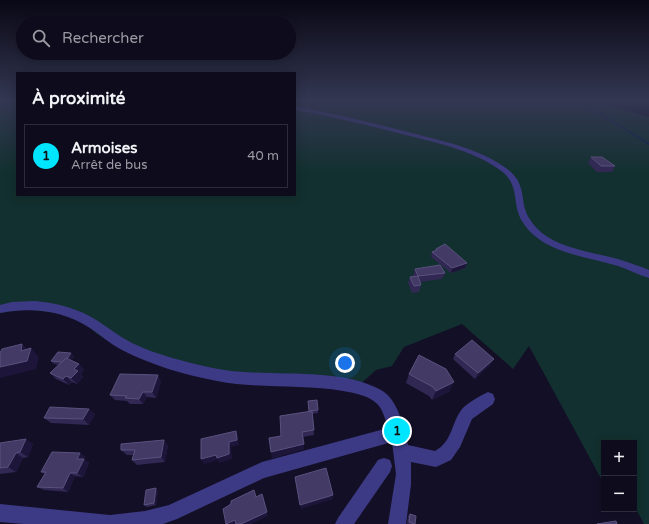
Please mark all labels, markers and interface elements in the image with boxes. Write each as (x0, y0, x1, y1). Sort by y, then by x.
search box (16, 16, 296, 60)
icon: search (30, 27, 52, 49)
text: Rechercher (62, 29, 144, 47)
text: À proximité (32, 88, 125, 109)
text: Armoises (71, 139, 137, 157)
text: 1 (42, 148, 50, 164)
text: 40 m (247, 148, 279, 164)
text: Arrêt de bus (71, 157, 147, 173)
your location (335, 353, 355, 373)
pin: 1 (384, 416, 410, 446)
map controls (601, 440, 637, 512)
button: + (601, 440, 637, 476)
button: − (601, 476, 637, 512)

